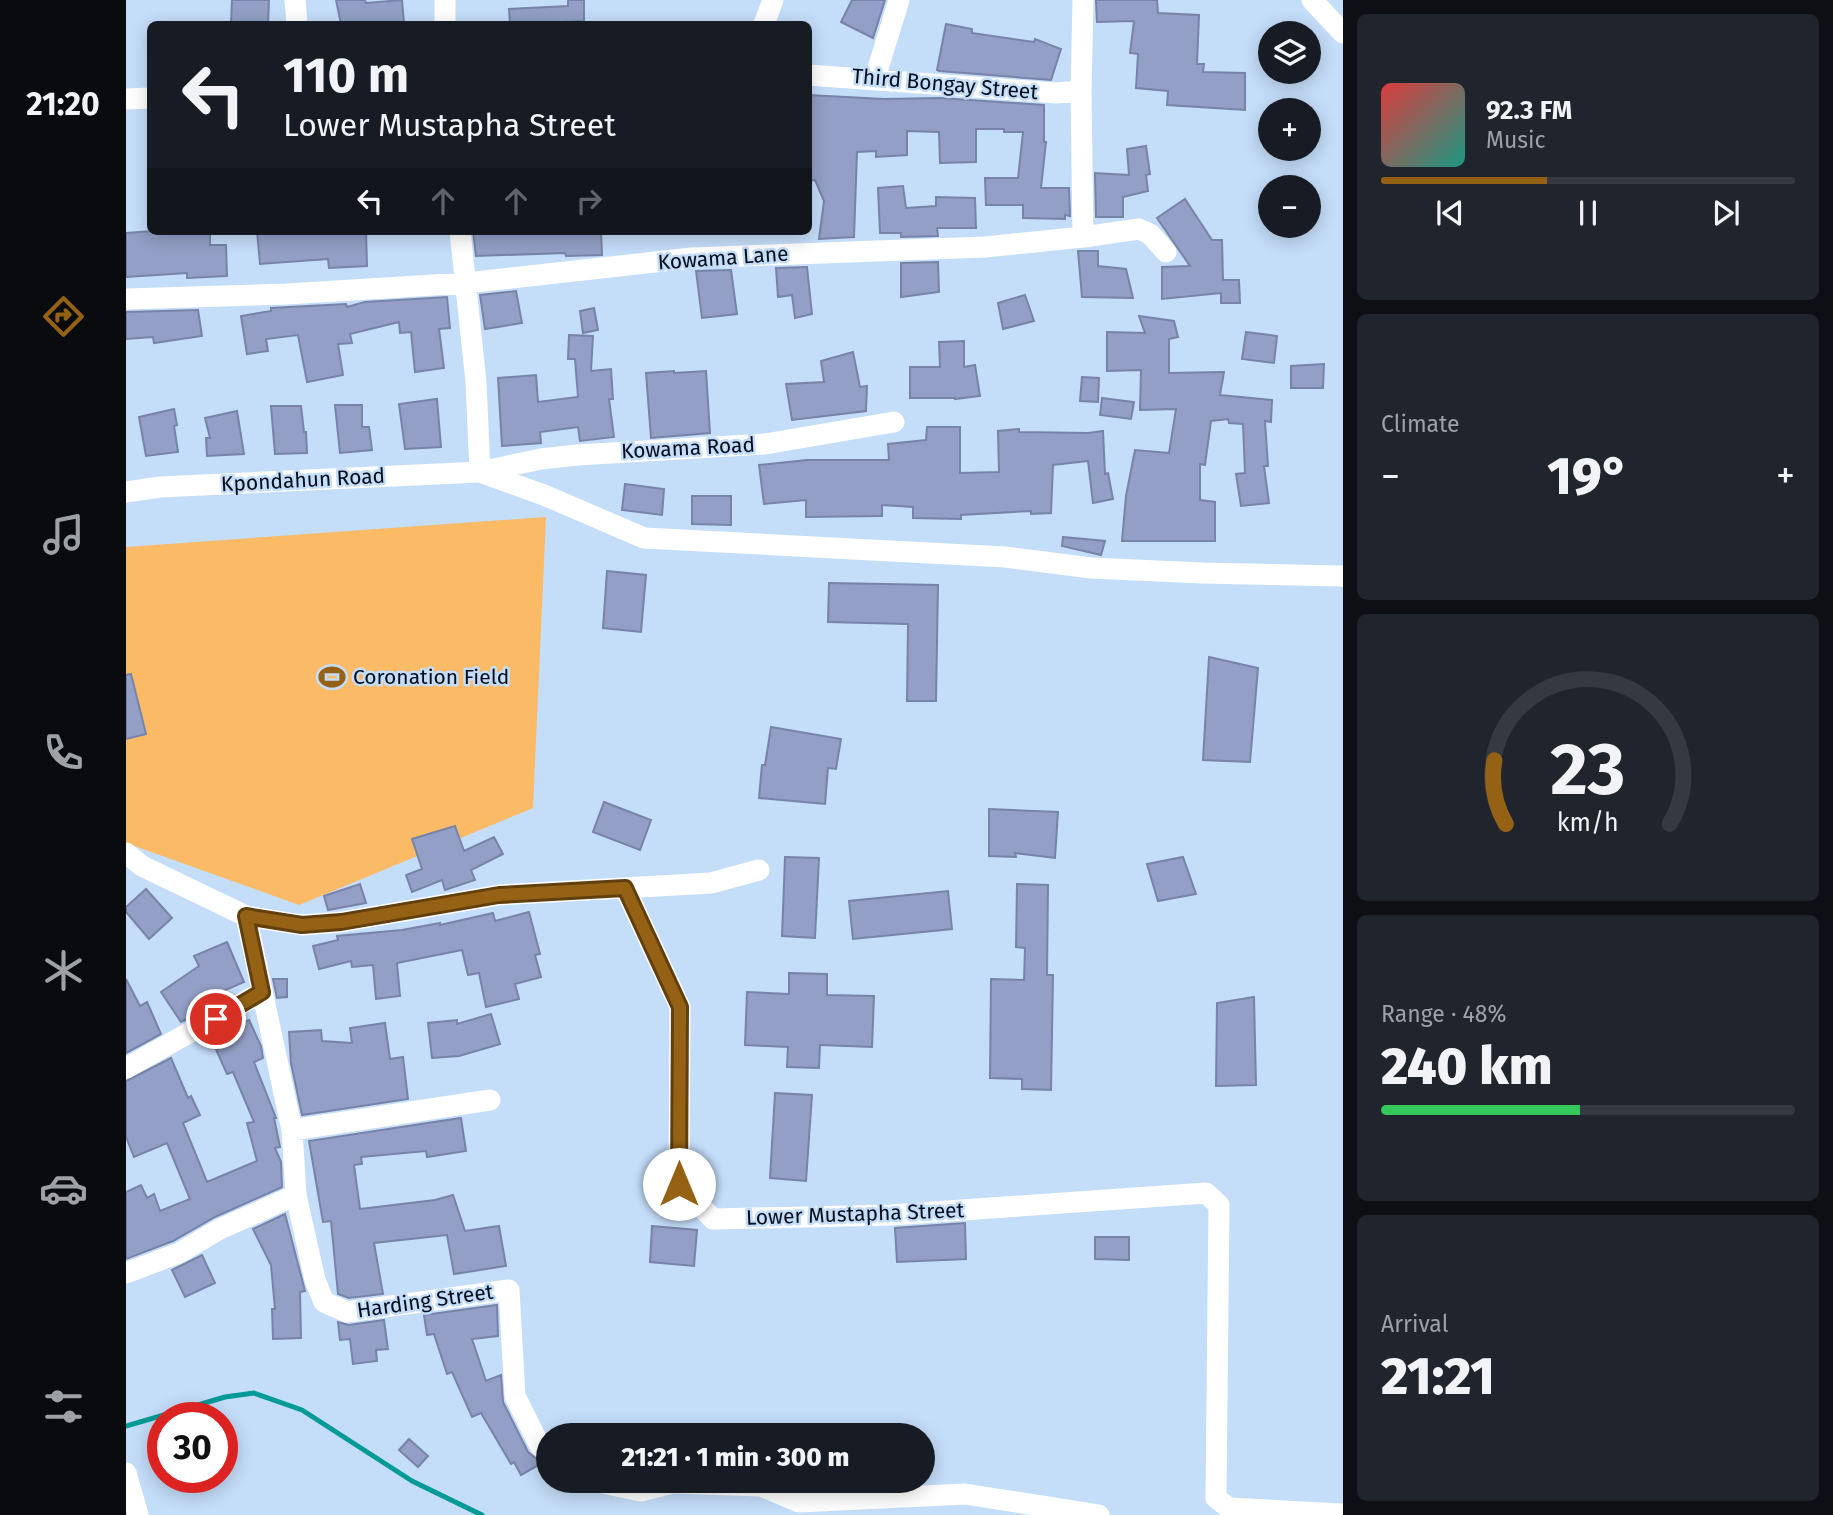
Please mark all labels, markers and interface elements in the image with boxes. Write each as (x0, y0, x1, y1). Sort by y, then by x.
map controls (1258, 21, 1321, 238)
button: layers (1258, 21, 1321, 84)
text: 110 m (283, 46, 409, 105)
icon: left (168, 49, 259, 140)
street label: Third Bongay Street (851, 63, 1039, 105)
text: 21:20 (26, 85, 100, 123)
text: 92.3 FM (1486, 95, 1572, 126)
button: + (1258, 98, 1321, 161)
text: Lower Mustapha Street (283, 106, 616, 144)
text: Music (1486, 126, 1546, 154)
button: − (1258, 175, 1321, 238)
icon: left (351, 182, 389, 220)
icon: ahead (424, 182, 462, 220)
icon: ahead (497, 182, 535, 220)
icon: right (570, 182, 608, 220)
icon: previous (1431, 194, 1469, 232)
icon: pause (1569, 194, 1607, 232)
icon: next (1707, 194, 1745, 232)
street label: Kowama Lane (657, 240, 789, 276)
icon: directions (39, 292, 88, 341)
text: Climate (1381, 410, 1460, 438)
street label: Kowama Road (620, 432, 756, 464)
text: 19° (1547, 445, 1629, 508)
text: − (1381, 453, 1400, 499)
text: + (1776, 453, 1795, 499)
street label: Kpondahun Road (220, 463, 386, 497)
icon: music (39, 510, 88, 559)
sports icon: Coronation Field (317, 662, 347, 692)
place label: Coronation Field (353, 664, 509, 690)
text: 23 (1550, 726, 1626, 813)
icon: phone (39, 728, 88, 777)
text: km/h (1557, 807, 1619, 837)
icon: climate (39, 946, 88, 995)
pin (186, 989, 246, 1049)
icon: arrive (197, 1000, 235, 1038)
text: Range · 48% (1381, 1000, 1506, 1028)
text: 240 km (1381, 1035, 1552, 1098)
position arrow (642, 1147, 716, 1221)
icon: car (39, 1164, 88, 1213)
street label: Lower Mustapha Street (745, 1197, 965, 1231)
street label: Harding Street (355, 1279, 495, 1323)
text: Arrival (1381, 1310, 1448, 1338)
text: 21:21 (1381, 1345, 1495, 1408)
icon: filters (39, 1382, 88, 1431)
speed limit sign: 30 (147, 1402, 238, 1493)
text: 21:21 · 1 min · 300 m (622, 1442, 849, 1473)

